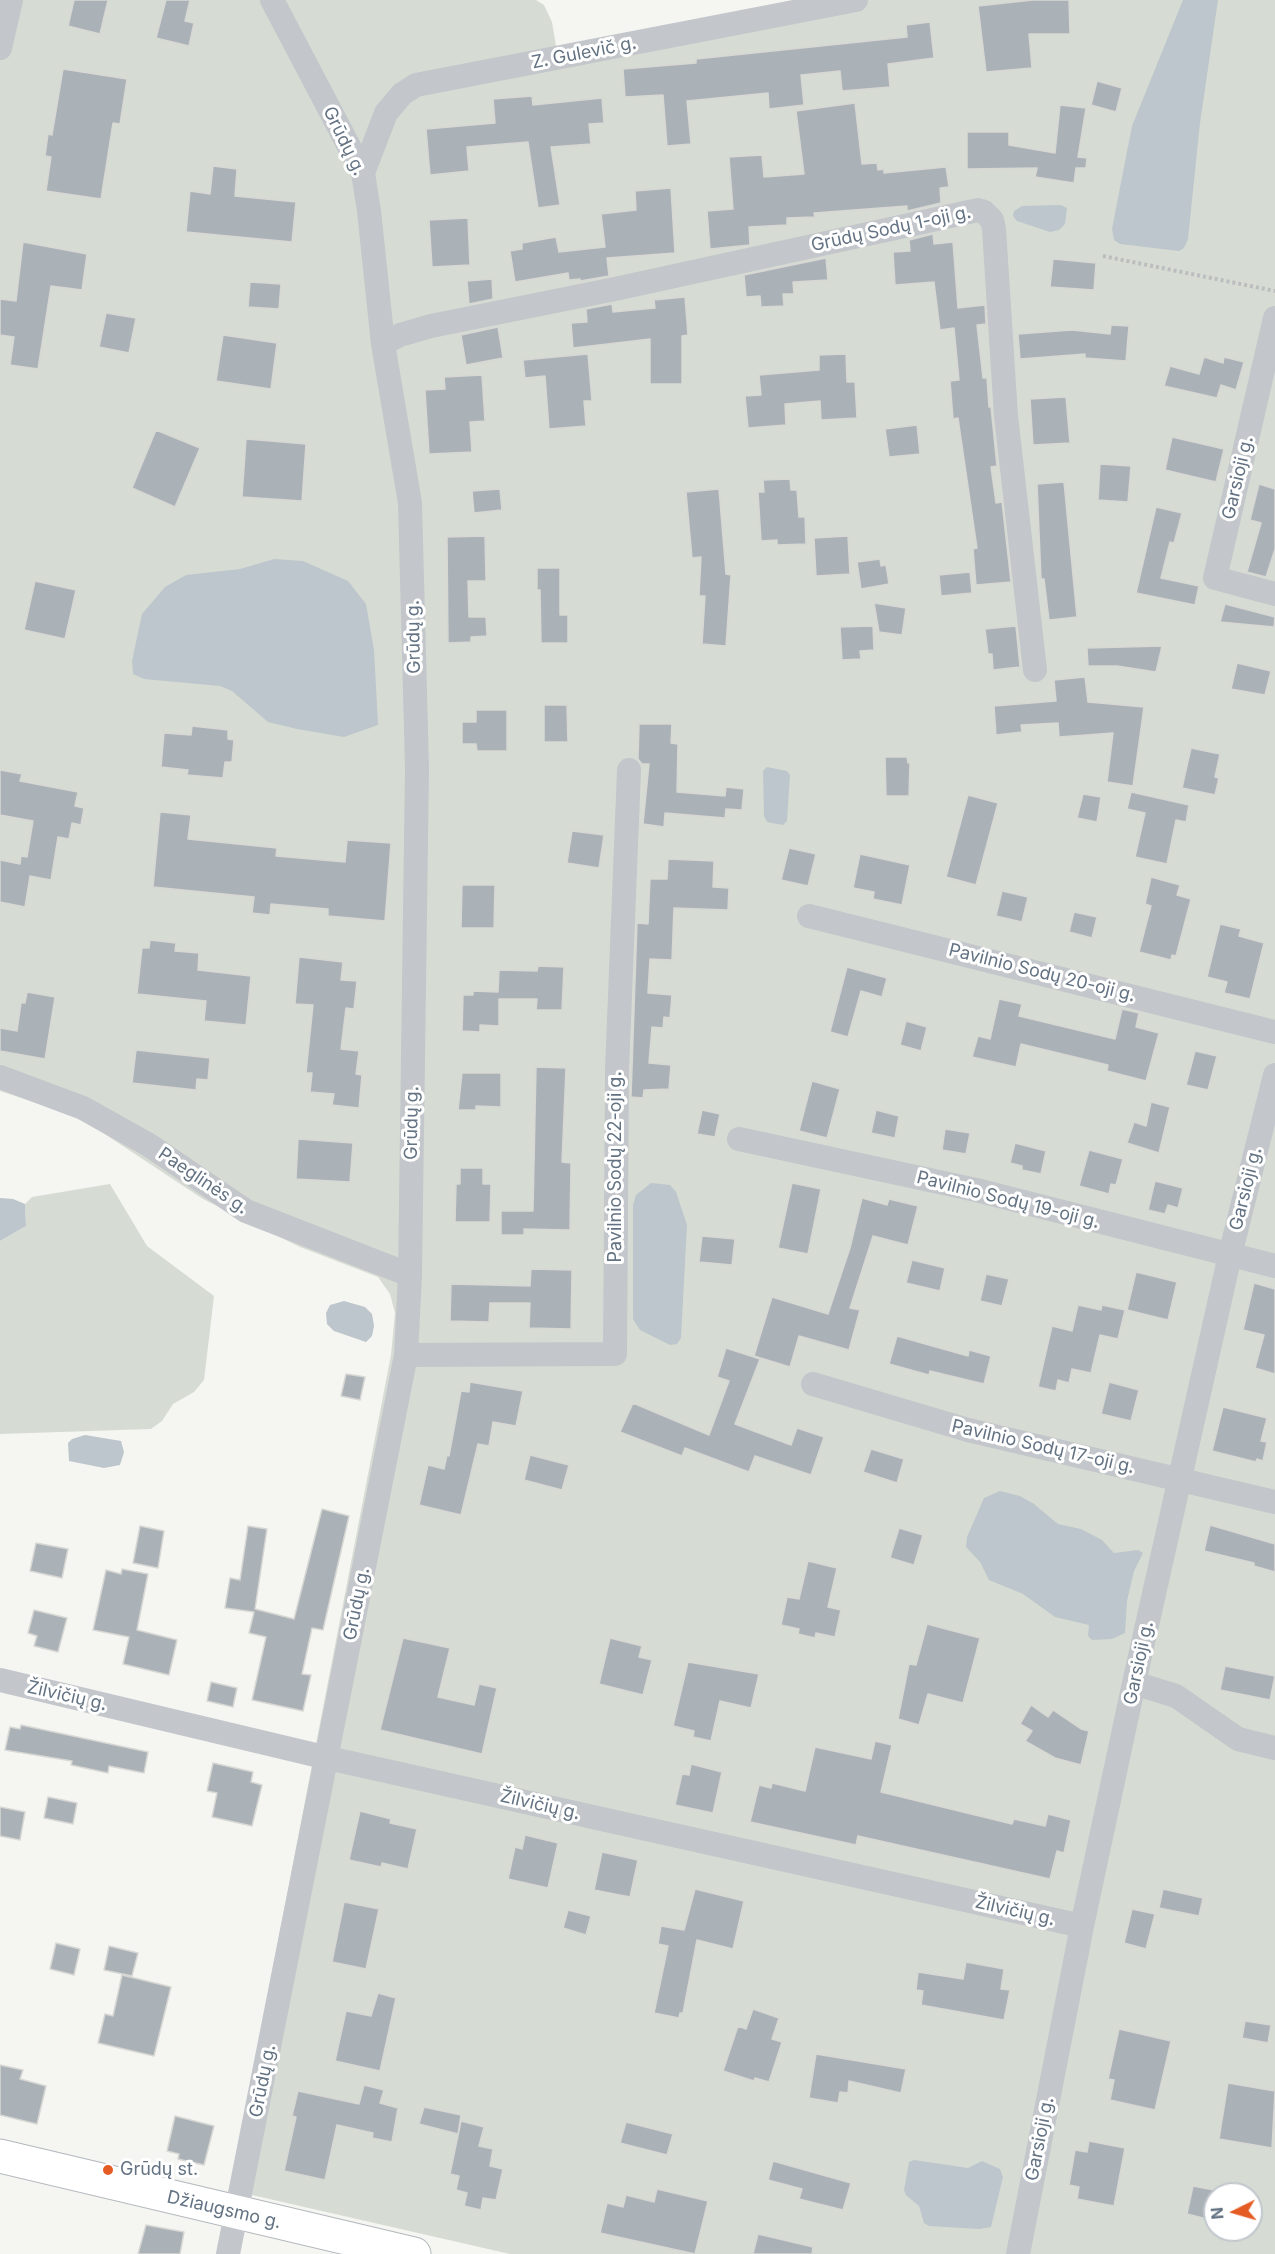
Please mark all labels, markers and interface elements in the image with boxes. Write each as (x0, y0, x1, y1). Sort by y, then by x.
street label: Z. Gulevič g. (530, 32, 638, 74)
street label: Grūdų g. (318, 103, 370, 179)
street label: Grūdų Sodų 1-oji g. (809, 201, 973, 257)
street label: Garsioji g. (1218, 434, 1258, 522)
street label: Grūdų g. (403, 600, 425, 674)
street label: Pavilnio Sodų 20-oji g. (946, 939, 1138, 1007)
street label: Pavilnio Sodų 22-oji g. (605, 1071, 627, 1263)
street label: Grūdų g. (401, 1086, 423, 1160)
street label: Paeglinės g. (154, 1143, 252, 1219)
street label: Garsioji g. (1225, 1145, 1267, 1233)
street label: Pavilnio Sodų 19-oji g. (914, 1167, 1102, 1233)
street label: Pavilnio Sodų 17-oji g. (950, 1415, 1136, 1479)
street label: Grūdų g. (339, 1566, 375, 1642)
street label: Garsioji g. (1120, 1619, 1158, 1707)
street label: Žilvičių g. (25, 1676, 109, 1716)
street label: Žilvičių g. (498, 1785, 582, 1825)
street label: Žilvičių g. (973, 1891, 1057, 1931)
street label: Grūdų g. (245, 2043, 281, 2119)
street label: Garsioji g. (1021, 2095, 1059, 2183)
place label: Grūdų st. (120, 2159, 198, 2181)
marker: Grūdų st. (101, 2163, 115, 2177)
north arrow (1203, 2182, 1263, 2242)
street label: Džiaugsmo g. (165, 2186, 283, 2234)
text: N (1207, 2206, 1228, 2220)

